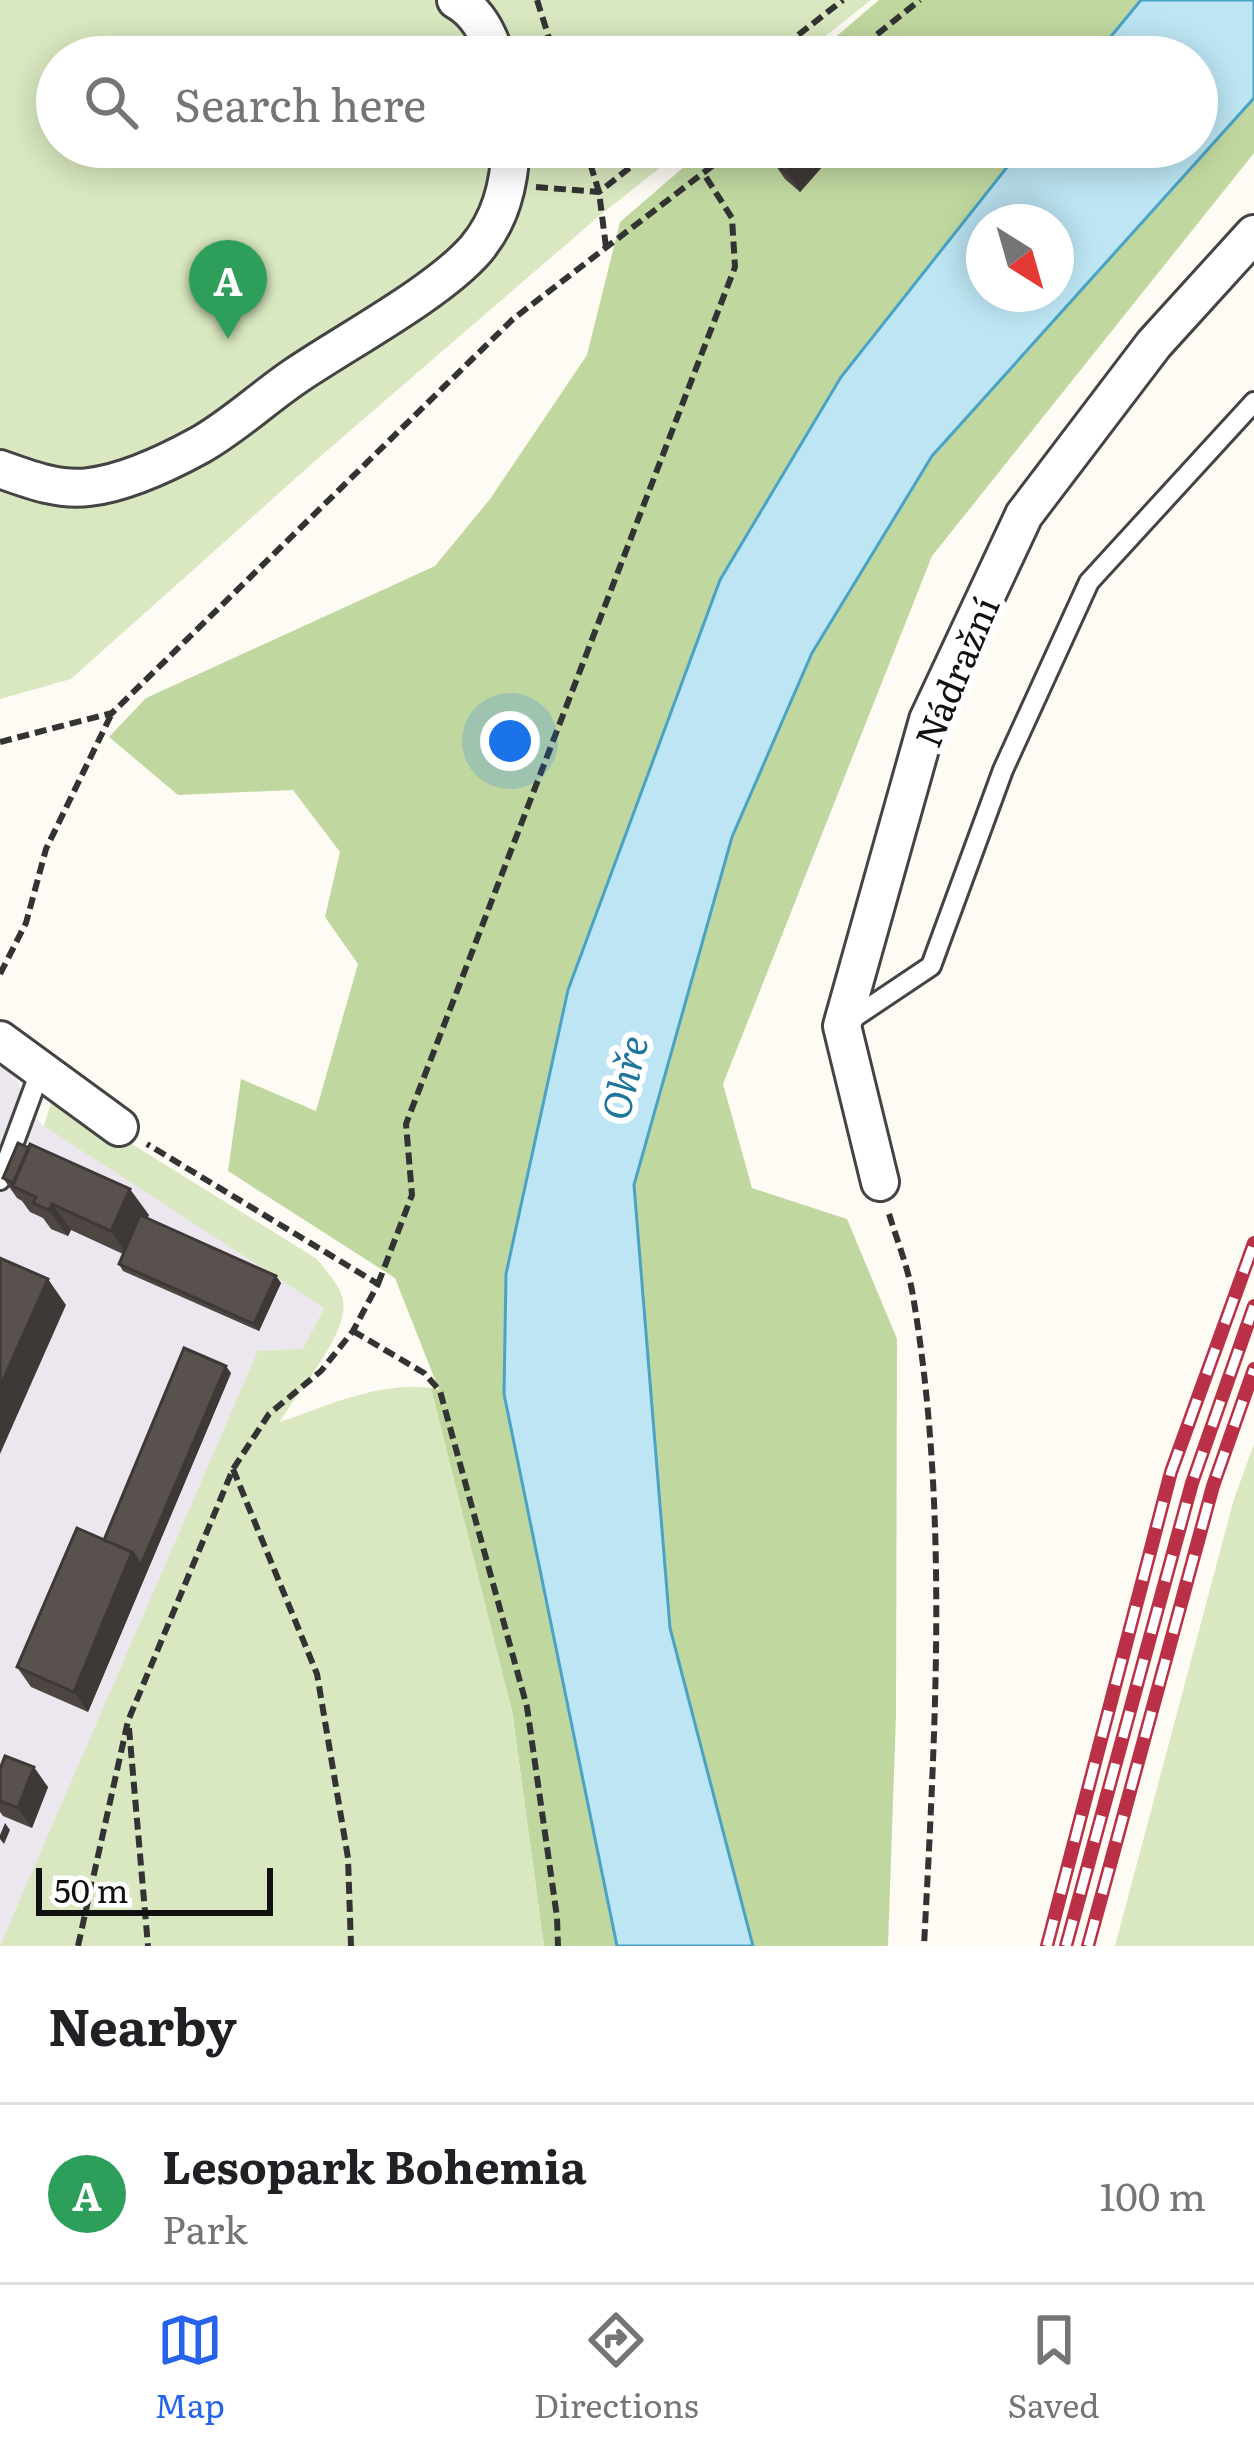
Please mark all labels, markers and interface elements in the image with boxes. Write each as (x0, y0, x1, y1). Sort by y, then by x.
search box (36, 36, 1218, 168)
icon: search (78, 69, 144, 135)
text: Search here (174, 69, 426, 136)
north arrow (966, 204, 1074, 312)
pin: A (189, 240, 267, 339)
street label: Nádražní (900, 587, 1010, 755)
your location (480, 711, 540, 771)
water label: Ohře (584, 1028, 660, 1126)
scale bar (36, 1862, 273, 1915)
text: 50 m (54, 1864, 128, 1913)
text: Nearby (48, 1986, 237, 2062)
text: Lesopark Bohemia (162, 2131, 587, 2198)
text: A (72, 2165, 102, 2223)
text: 100 m (1099, 2165, 1206, 2223)
text: Park (162, 2198, 248, 2256)
tab: Map (154, 2307, 225, 2428)
tab: Directions (534, 2307, 699, 2428)
tab: Saved (1008, 2307, 1100, 2428)

